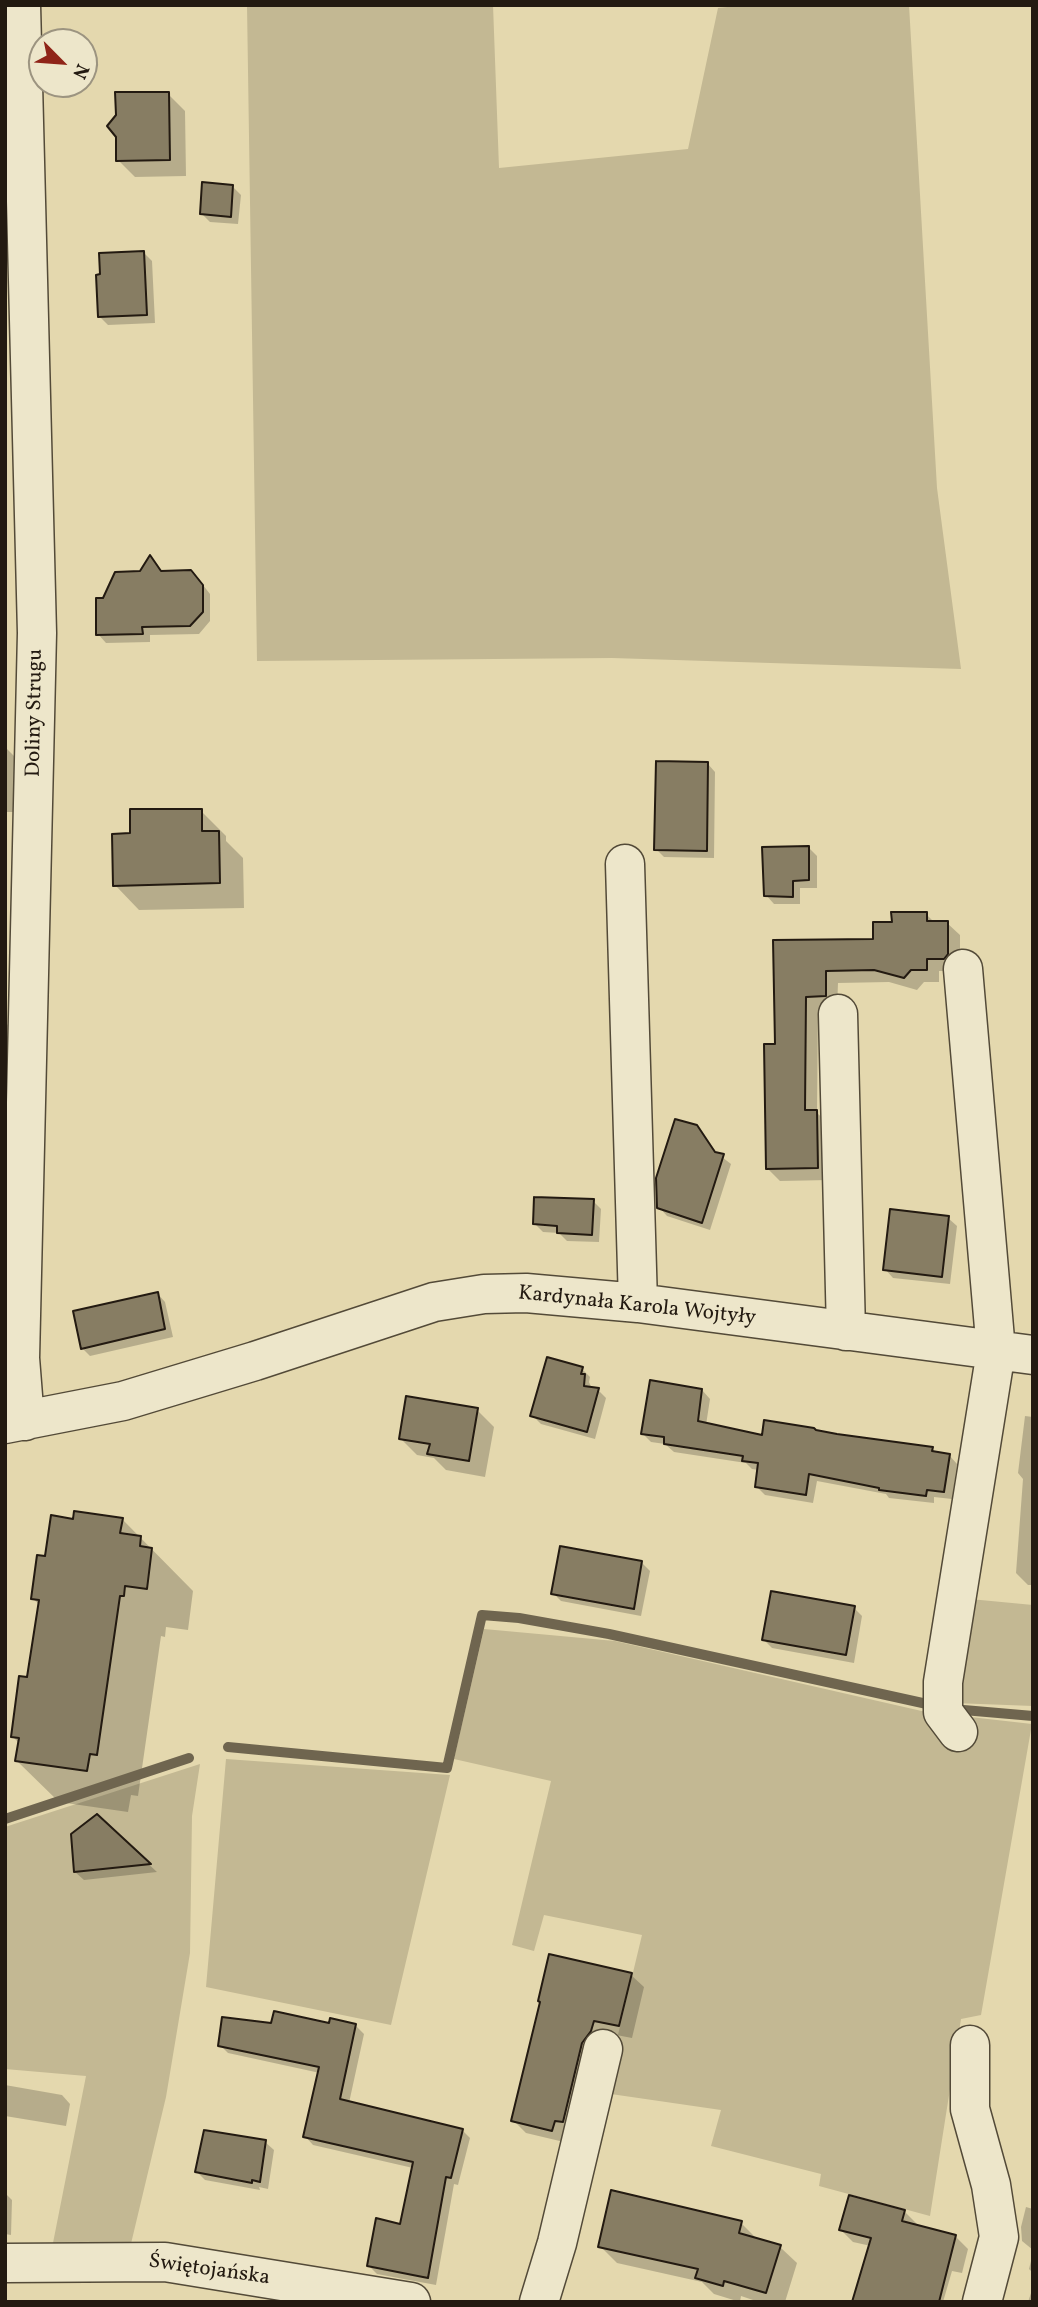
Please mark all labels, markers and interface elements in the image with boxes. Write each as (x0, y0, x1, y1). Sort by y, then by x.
north arrow (28, 28, 98, 98)
text: N (66, 59, 95, 83)
street label: Doliny Strugu (22, 649, 50, 777)
street label: Kardynała Karola Wojtyły (517, 1282, 757, 1332)
street label: Świętojańska (147, 2250, 271, 2292)

